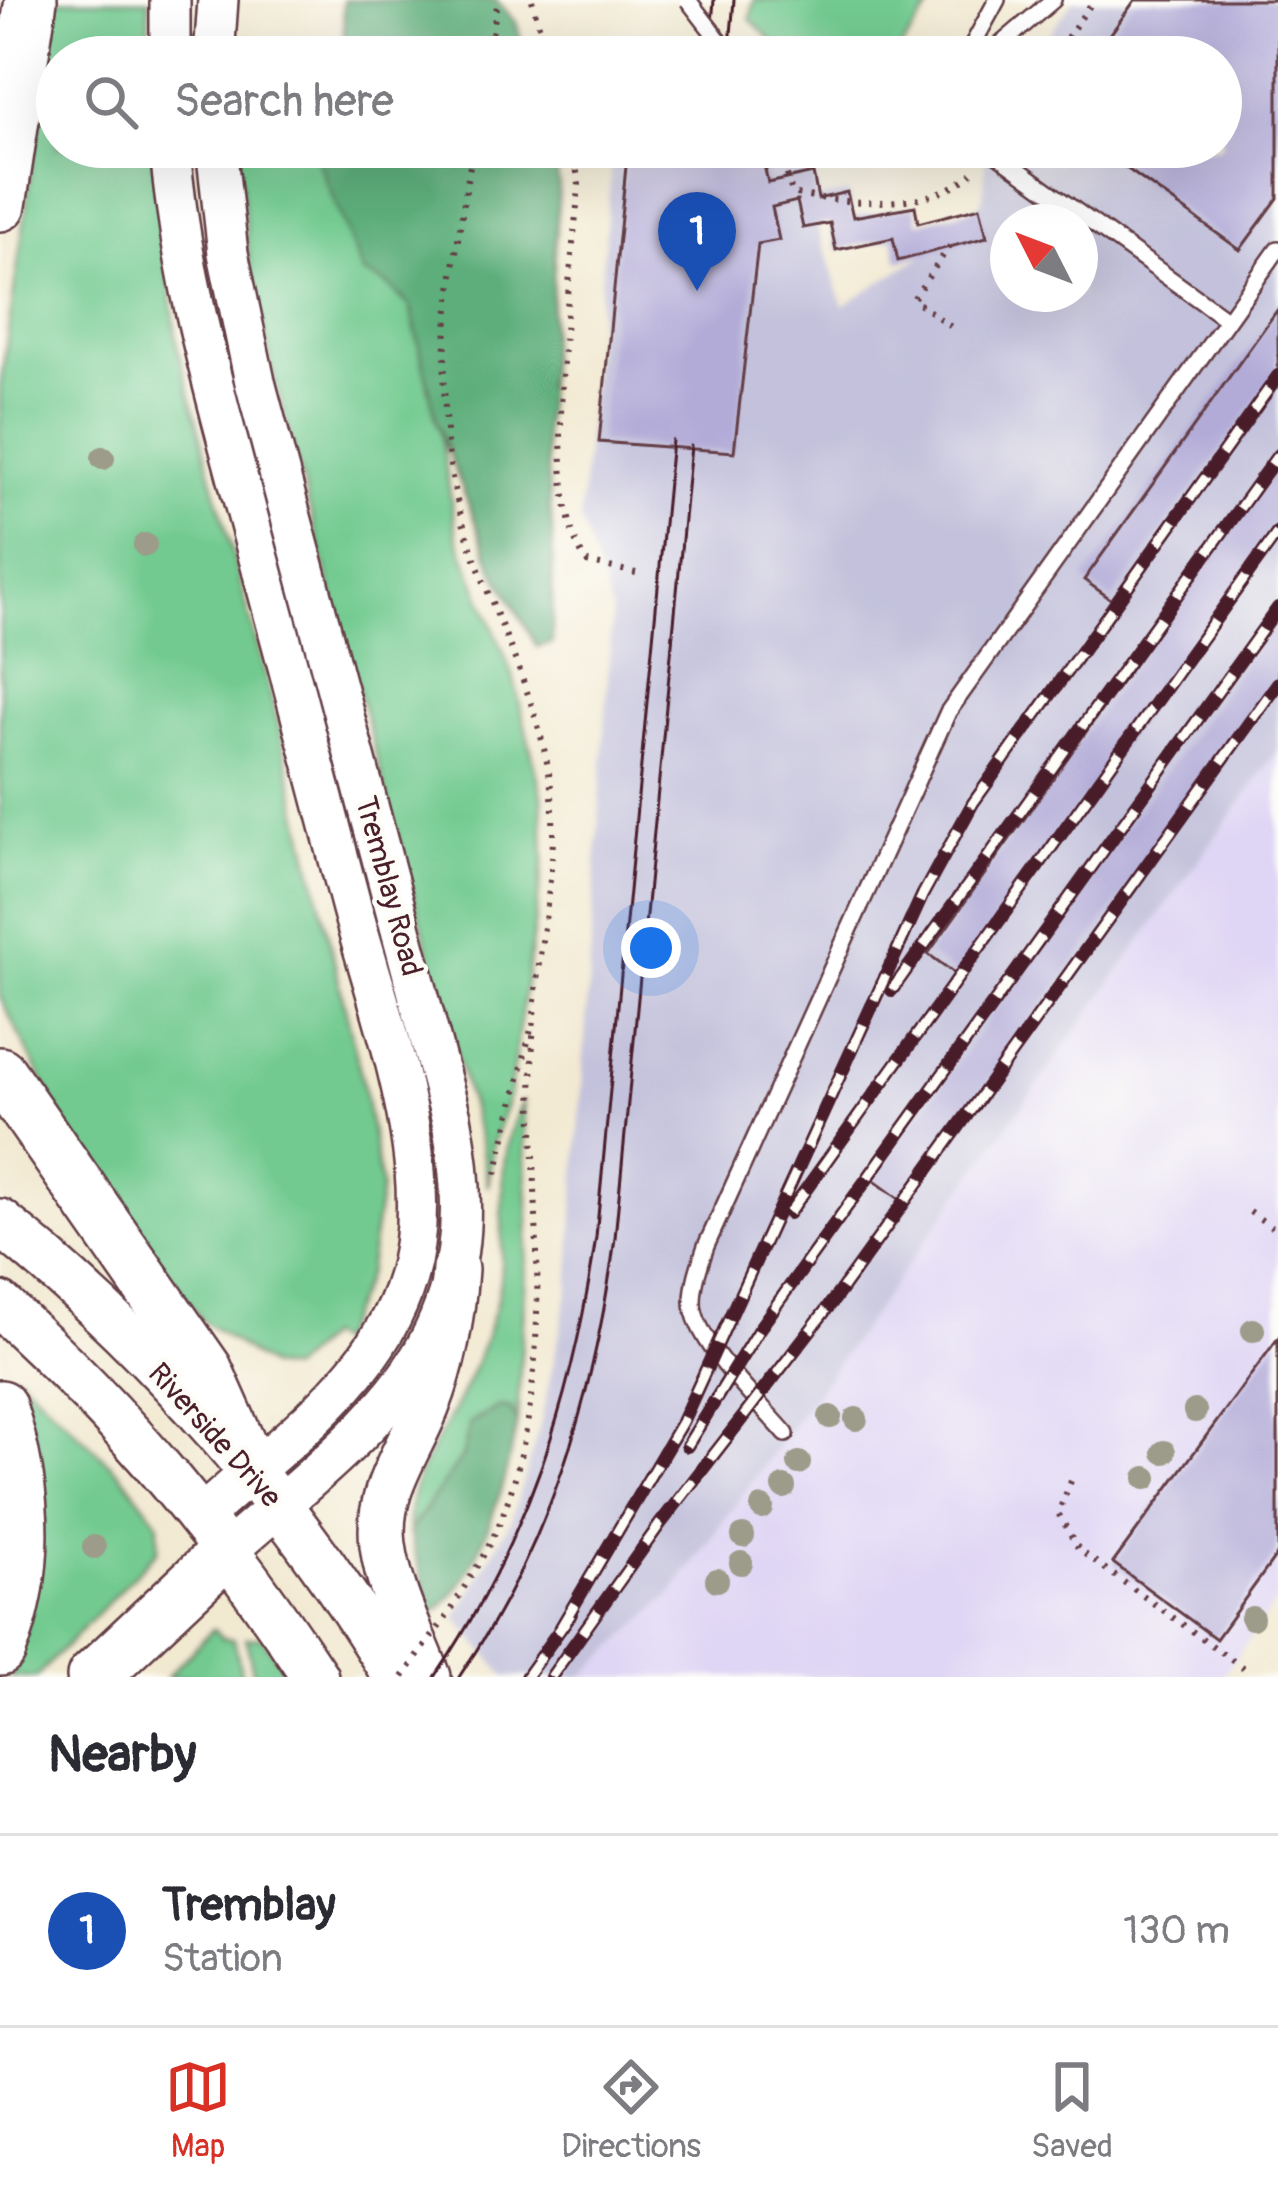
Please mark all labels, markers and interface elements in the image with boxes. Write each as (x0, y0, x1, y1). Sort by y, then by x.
search box (36, 36, 1242, 168)
icon: search (78, 69, 144, 135)
text: Search here (174, 74, 394, 130)
pin: 1 (658, 192, 736, 291)
north arrow (990, 204, 1098, 312)
street label: Tremblay Road (347, 792, 430, 980)
your location (621, 918, 681, 978)
street label: Riverside Drive (140, 1355, 289, 1515)
text: Nearby (48, 1723, 196, 1787)
text: Tremblay (162, 1878, 335, 1934)
text: 1 (79, 1906, 95, 1955)
text: 130 m (1123, 1906, 1230, 1955)
text: Station (162, 1934, 283, 1983)
tab: Map (165, 2054, 231, 2167)
tab: Directions (561, 2054, 701, 2167)
tab: Saved (1031, 2054, 1113, 2167)

